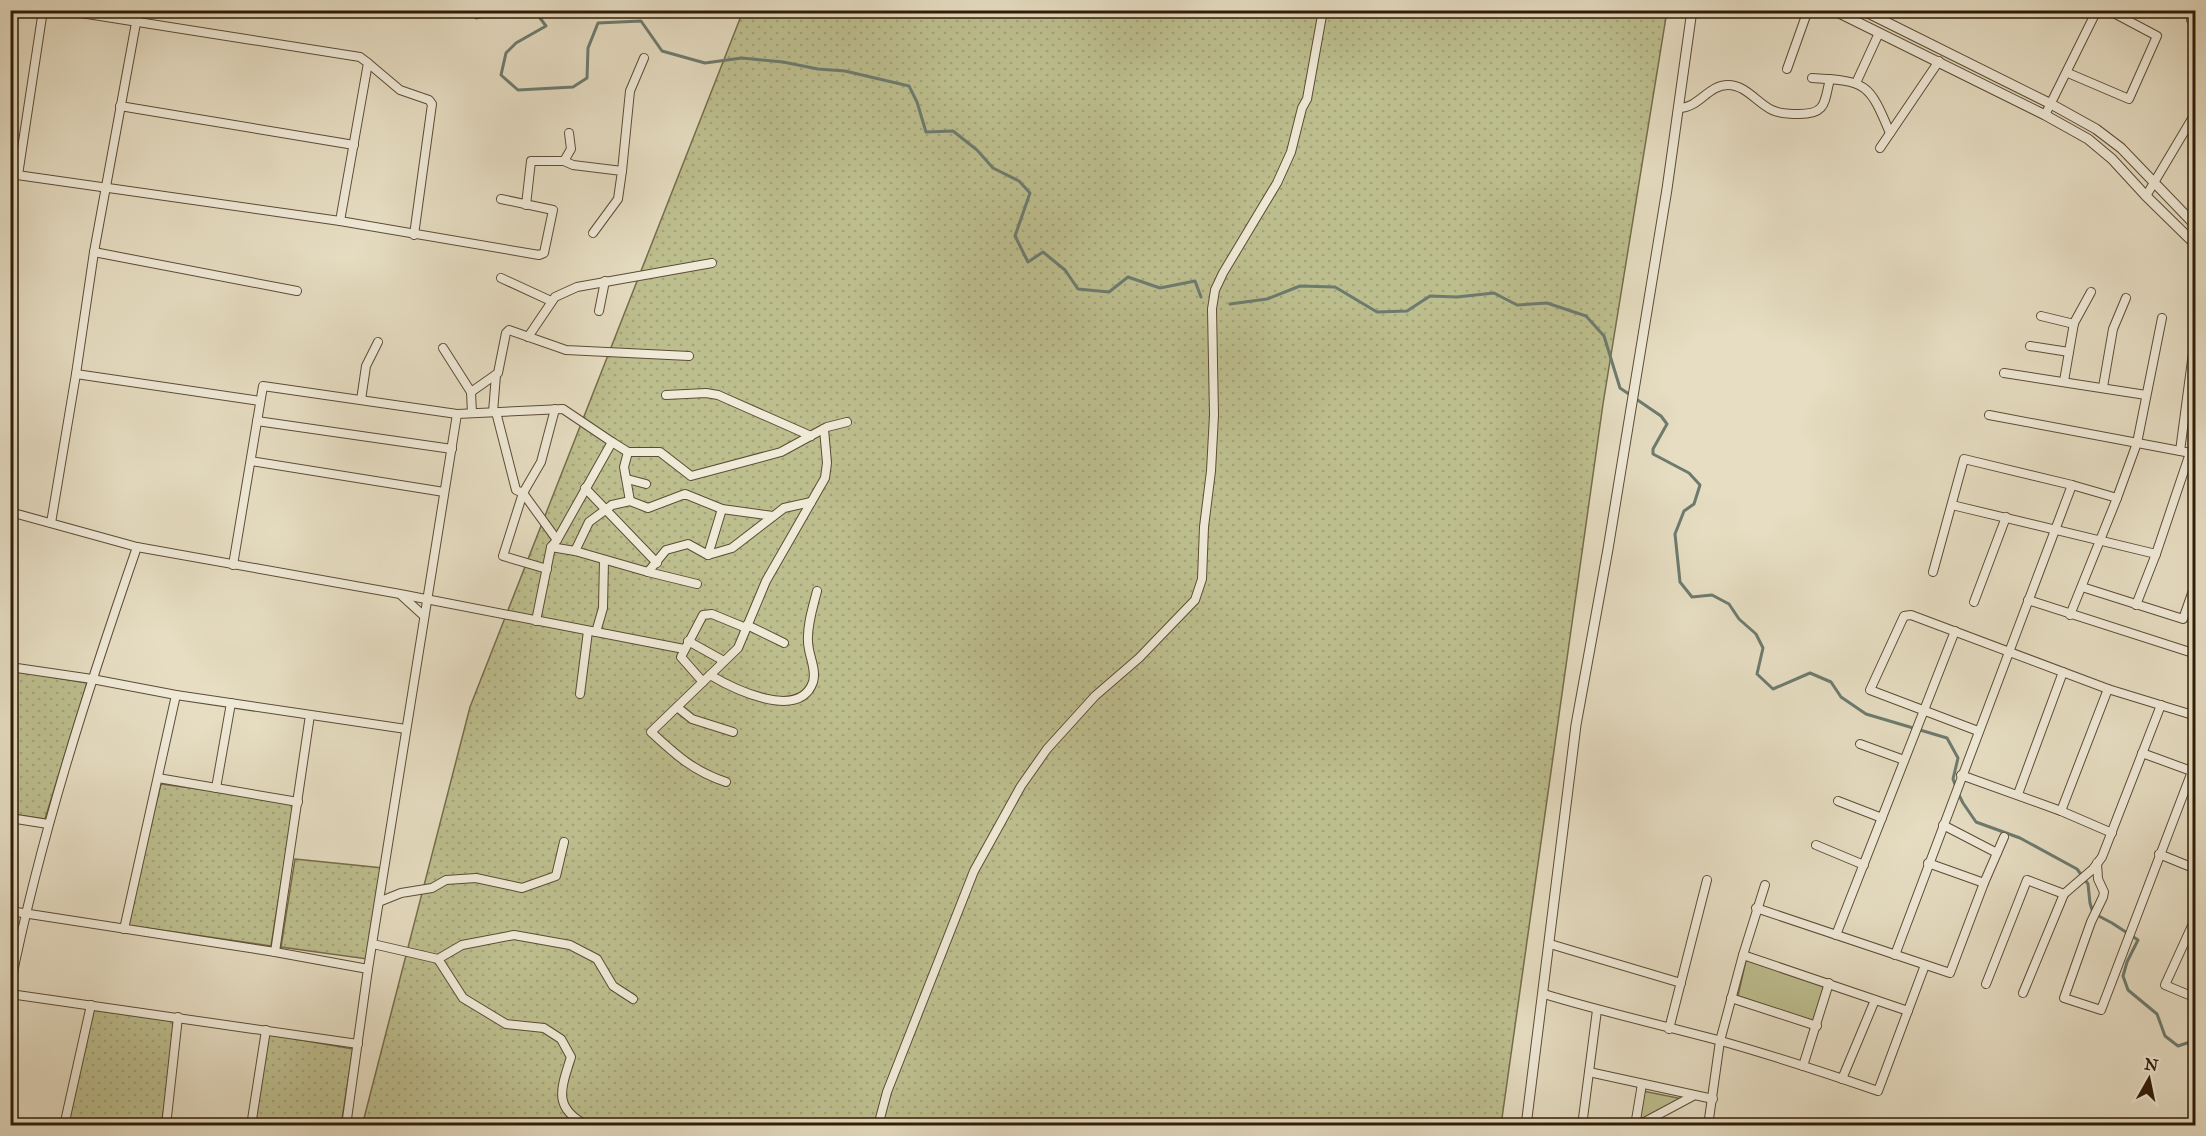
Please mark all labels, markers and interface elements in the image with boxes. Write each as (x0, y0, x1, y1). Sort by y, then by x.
north arrow (2119, 1049, 2179, 1109)
text: N (2143, 1054, 2160, 1075)

